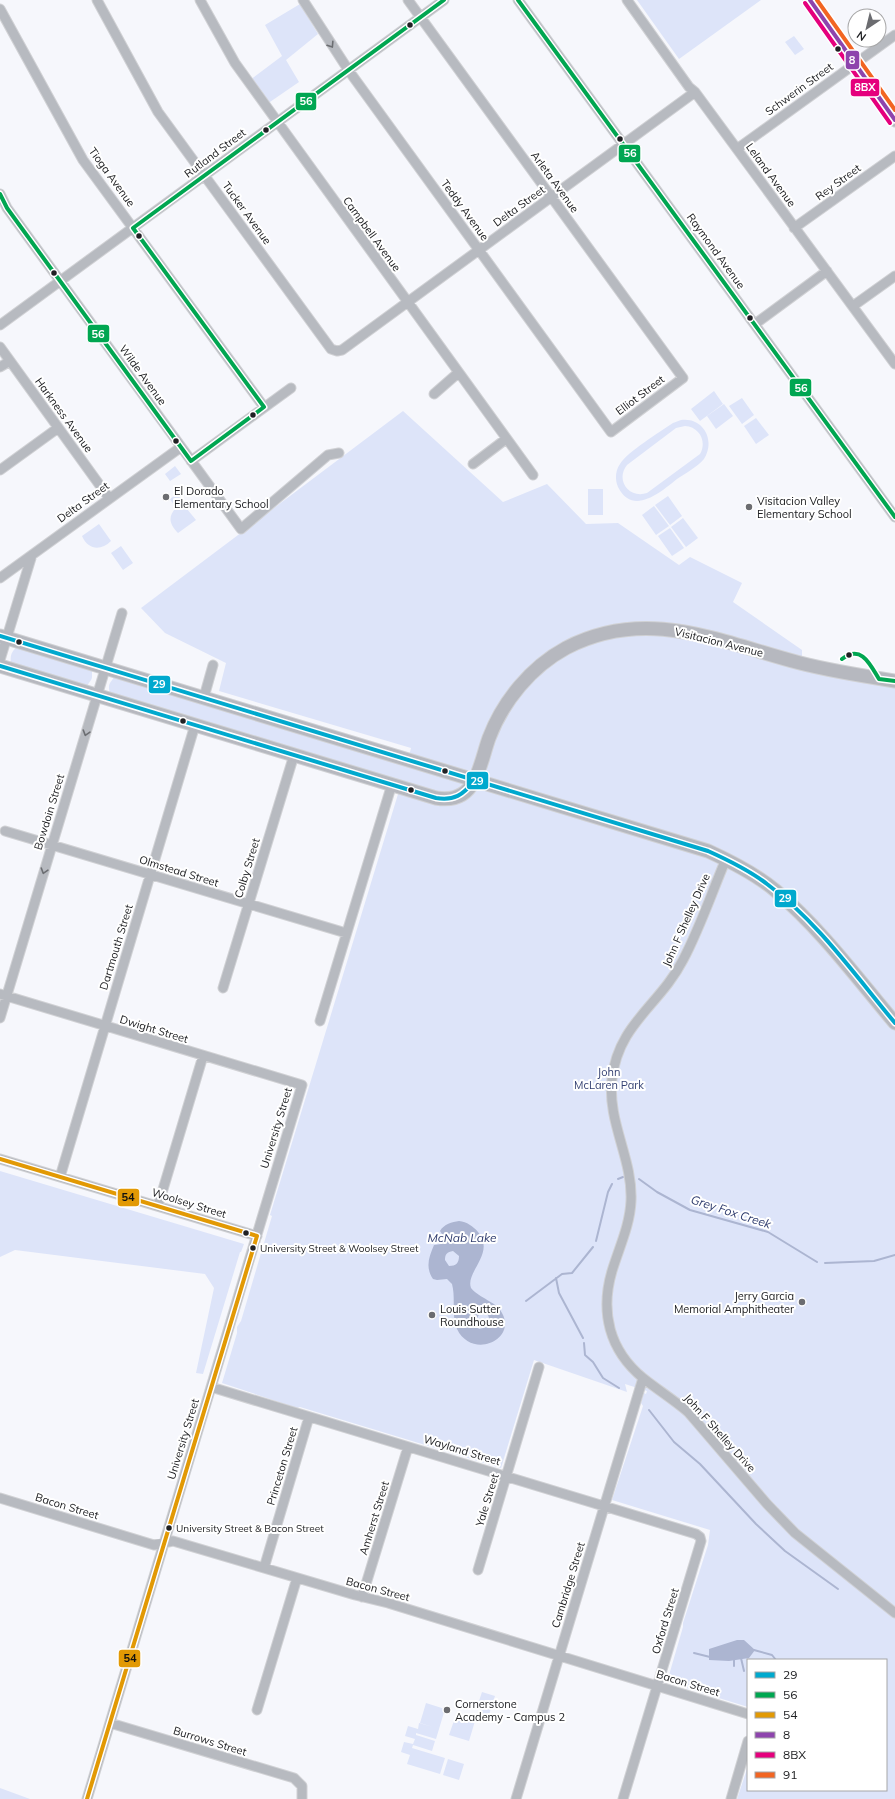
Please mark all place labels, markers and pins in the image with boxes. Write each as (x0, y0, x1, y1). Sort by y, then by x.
unlabelled marker (405, 20, 415, 30)
unlabelled marker (833, 44, 843, 54)
unlabelled marker (261, 125, 271, 135)
unlabelled marker (615, 134, 625, 144)
unlabelled marker (134, 231, 144, 241)
unlabelled marker (49, 268, 59, 278)
unlabelled marker (745, 313, 755, 323)
unlabelled marker (248, 410, 258, 420)
unlabelled marker (171, 436, 181, 446)
place label: El Dorado Elementary School (174, 484, 269, 511)
marker: El Dorado Elementary School (161, 492, 171, 502)
place label: Visitacion Valley Elementary School (757, 494, 852, 521)
marker: Visitacion Valley Elementary School (744, 502, 754, 512)
unlabelled marker (14, 637, 24, 647)
unlabelled marker (844, 650, 854, 660)
unlabelled marker (178, 716, 188, 726)
unlabelled marker (440, 766, 450, 776)
unlabelled marker (406, 785, 416, 795)
unlabelled marker (241, 1228, 251, 1238)
place label: University Street & Woolsey Street (260, 1242, 419, 1255)
marker: University Street & Woolsey Street (248, 1243, 258, 1253)
place label: Jerry Garcia Memorial Amphitheater (674, 1289, 794, 1316)
marker: Jerry Garcia Memorial Amphitheater (797, 1297, 807, 1307)
place label: Louis Sutter Roundhouse (440, 1302, 504, 1329)
marker: Louis Sutter Roundhouse (427, 1310, 437, 1320)
place label: University Street & Bacon Street (176, 1522, 324, 1535)
marker: University Street & Bacon Street (164, 1523, 174, 1533)
place label: Cornerstone Academy - Campus 2 (455, 1697, 565, 1724)
marker: Cornerstone Academy - Campus 2 (442, 1705, 452, 1715)

